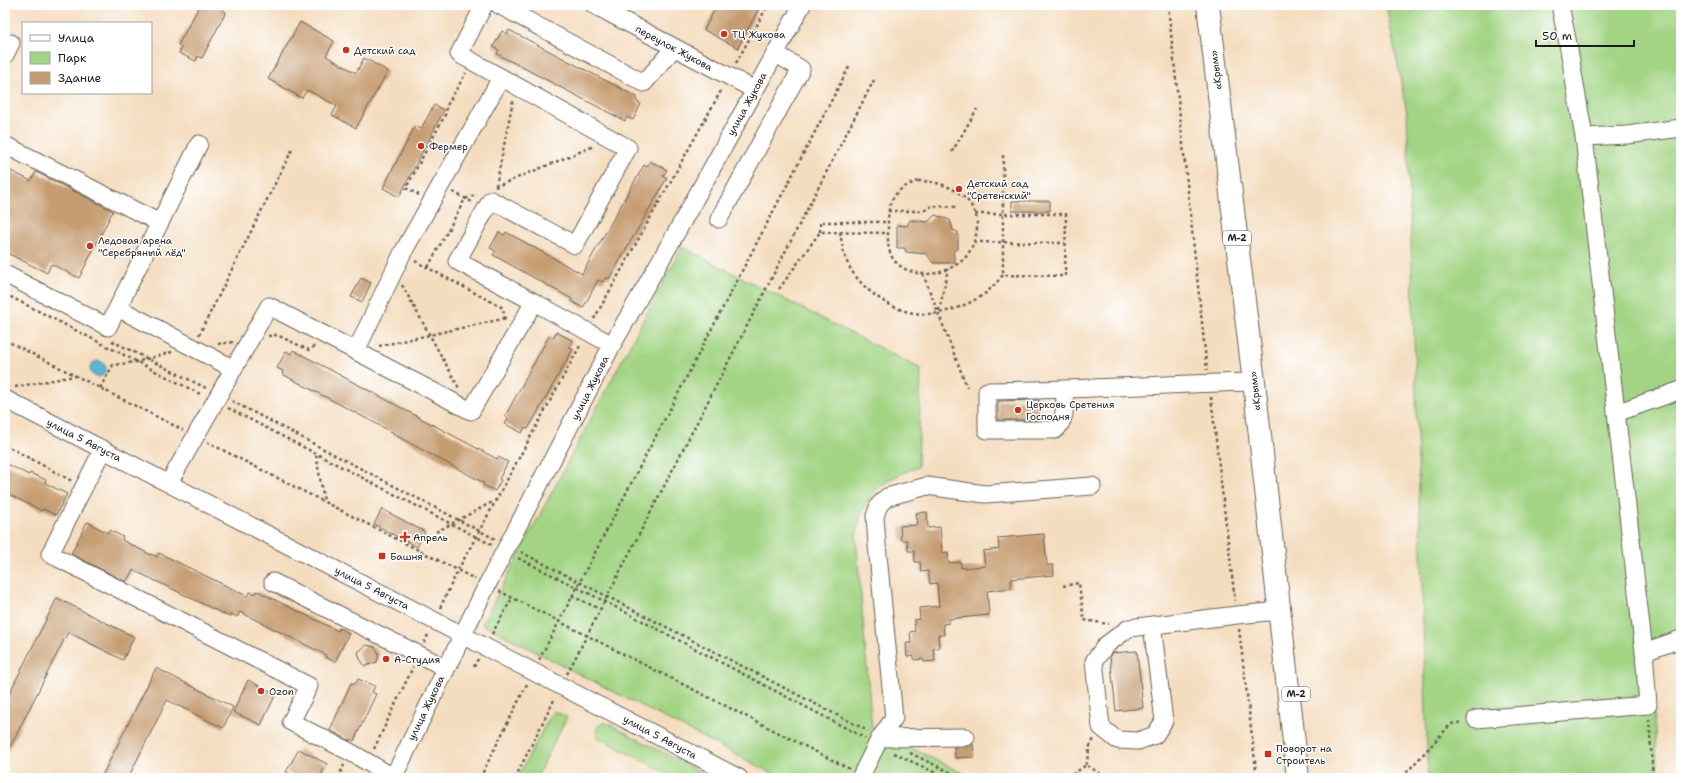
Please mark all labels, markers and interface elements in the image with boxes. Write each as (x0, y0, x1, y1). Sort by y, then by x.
legend (22, 22, 152, 94)
street label: переулок Жукова (633, 22, 715, 74)
scale bar (1536, 22, 1634, 48)
place label: ТЦ Жукова (732, 28, 786, 41)
text: 50 m (1542, 28, 1572, 44)
marker: ТЦ Жукова (719, 29, 729, 39)
text: Улица (58, 30, 95, 46)
place label: Детский сад (354, 44, 416, 57)
marker: Детский сад (341, 45, 351, 55)
text: Парк (58, 50, 87, 66)
street label: «Крым» (1207, 50, 1225, 90)
street label: улица Жукова (724, 69, 770, 138)
text: Здание (58, 70, 102, 86)
place label: Фермер (429, 140, 468, 153)
marker: Фермер (416, 141, 426, 151)
place label: Детский сад "Сретенский" (967, 177, 1031, 202)
marker: Детский сад "Сретенский" (954, 184, 964, 194)
road number: М-2 (1223, 231, 1251, 245)
place label: Ледовая арена "Серебряный лёд" (98, 234, 186, 259)
marker: Ледовая арена "Серебряный лёд" (85, 241, 95, 251)
street label: улица Жукова (568, 353, 612, 422)
street label: «Крым» (1246, 371, 1264, 411)
place label: Церковь Сретения Господня (1026, 398, 1114, 423)
marker: Церковь Сретения Господня (1013, 405, 1023, 415)
street label: улица 5 Августа (45, 416, 124, 465)
place label: Апрель (413, 531, 448, 544)
marker: Апрель (400, 532, 410, 542)
place label: Башня (390, 550, 423, 563)
marker: Башня (377, 551, 387, 561)
street label: улица 5 Августа (333, 564, 412, 613)
place label: А-Студия (394, 653, 440, 666)
marker: А-Студия (381, 654, 391, 664)
street label: улица Жукова (405, 673, 448, 742)
place label: Ozon (269, 685, 294, 698)
marker: Ozon (256, 686, 266, 696)
road number: М-2 (1282, 687, 1310, 701)
street label: улица 5 Августа (621, 712, 700, 762)
place label: Поворот на Строитель (1276, 742, 1333, 767)
marker: Поворот на Строитель (1263, 749, 1273, 759)

